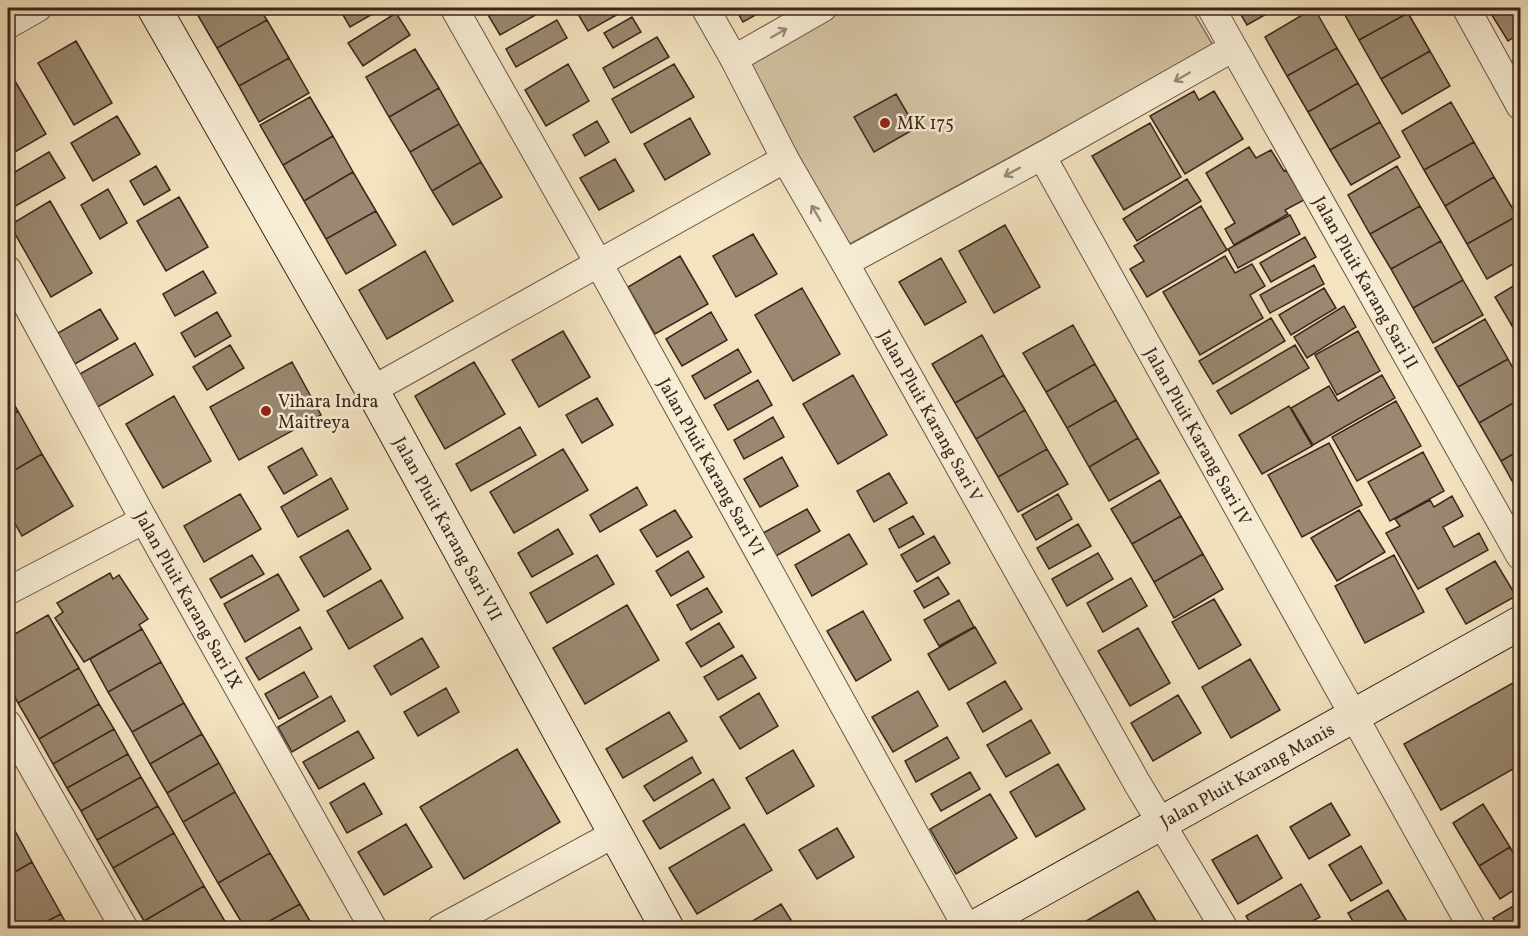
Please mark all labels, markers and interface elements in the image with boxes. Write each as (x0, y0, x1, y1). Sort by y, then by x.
one-way arrow (770, 27, 787, 39)
one-way arrow (1174, 71, 1191, 83)
place label: MK 175 (897, 112, 954, 137)
marker: MK 175 (878, 116, 892, 130)
one-way arrow (1004, 166, 1021, 178)
street label: Jalan Pluit Karang Sari II (1306, 192, 1423, 374)
one-way arrow (810, 205, 822, 222)
street label: Jalan Pluit Karang Sari V (871, 326, 988, 507)
street label: Jalan Pluit Karang Sari IV (1137, 344, 1257, 531)
street label: Jalan Pluit Karang Sari VI (651, 374, 769, 561)
place label: Vihara Indra Maitreya (278, 390, 378, 436)
marker: Vihara Indra Maitreya (259, 404, 273, 418)
street label: Jalan Pluit Karang Sari VII (386, 433, 507, 626)
street label: Jalan Pluit Karang Sari IX (128, 507, 247, 694)
street label: Jalan Pluit Karang Manis (1156, 718, 1340, 835)

